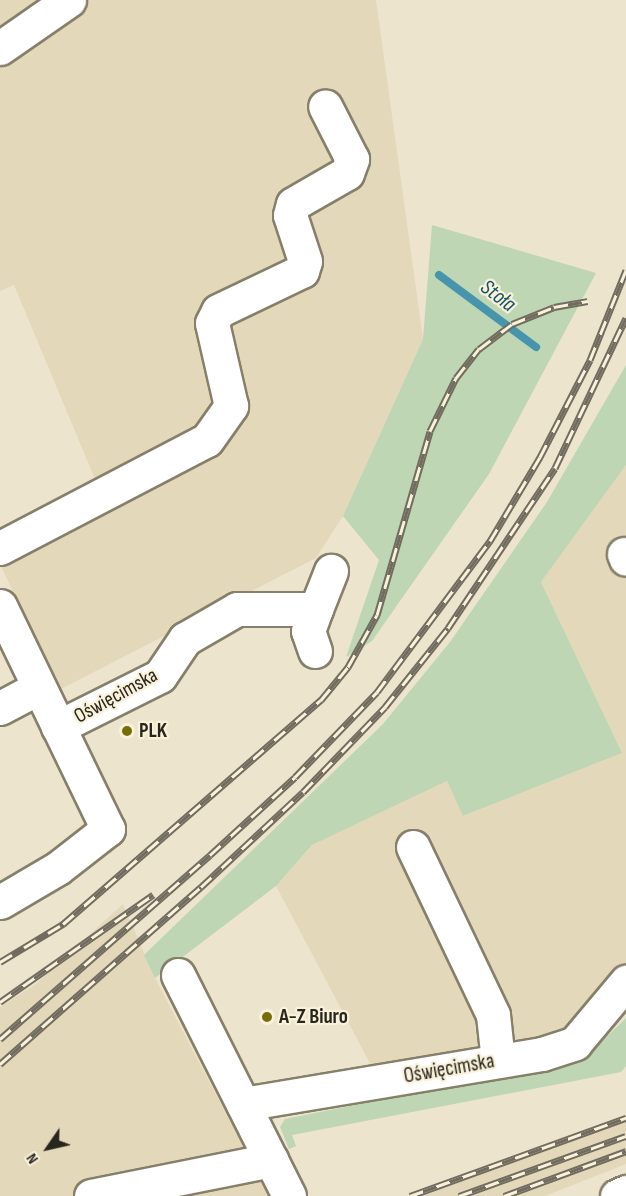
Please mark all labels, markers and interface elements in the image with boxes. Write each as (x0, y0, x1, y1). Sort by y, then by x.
water label: Stoła (475, 274, 521, 318)
street label: Oświęcimska (70, 663, 162, 729)
place label: PLK (139, 718, 167, 744)
marker: PLK (120, 724, 134, 738)
place label: A-Z Biuro (279, 1004, 348, 1030)
marker: A-Z Biuro (260, 1010, 274, 1024)
street label: Oświęcimska (402, 1049, 496, 1089)
north arrow (18, 1118, 78, 1178)
text: N (22, 1149, 43, 1167)

